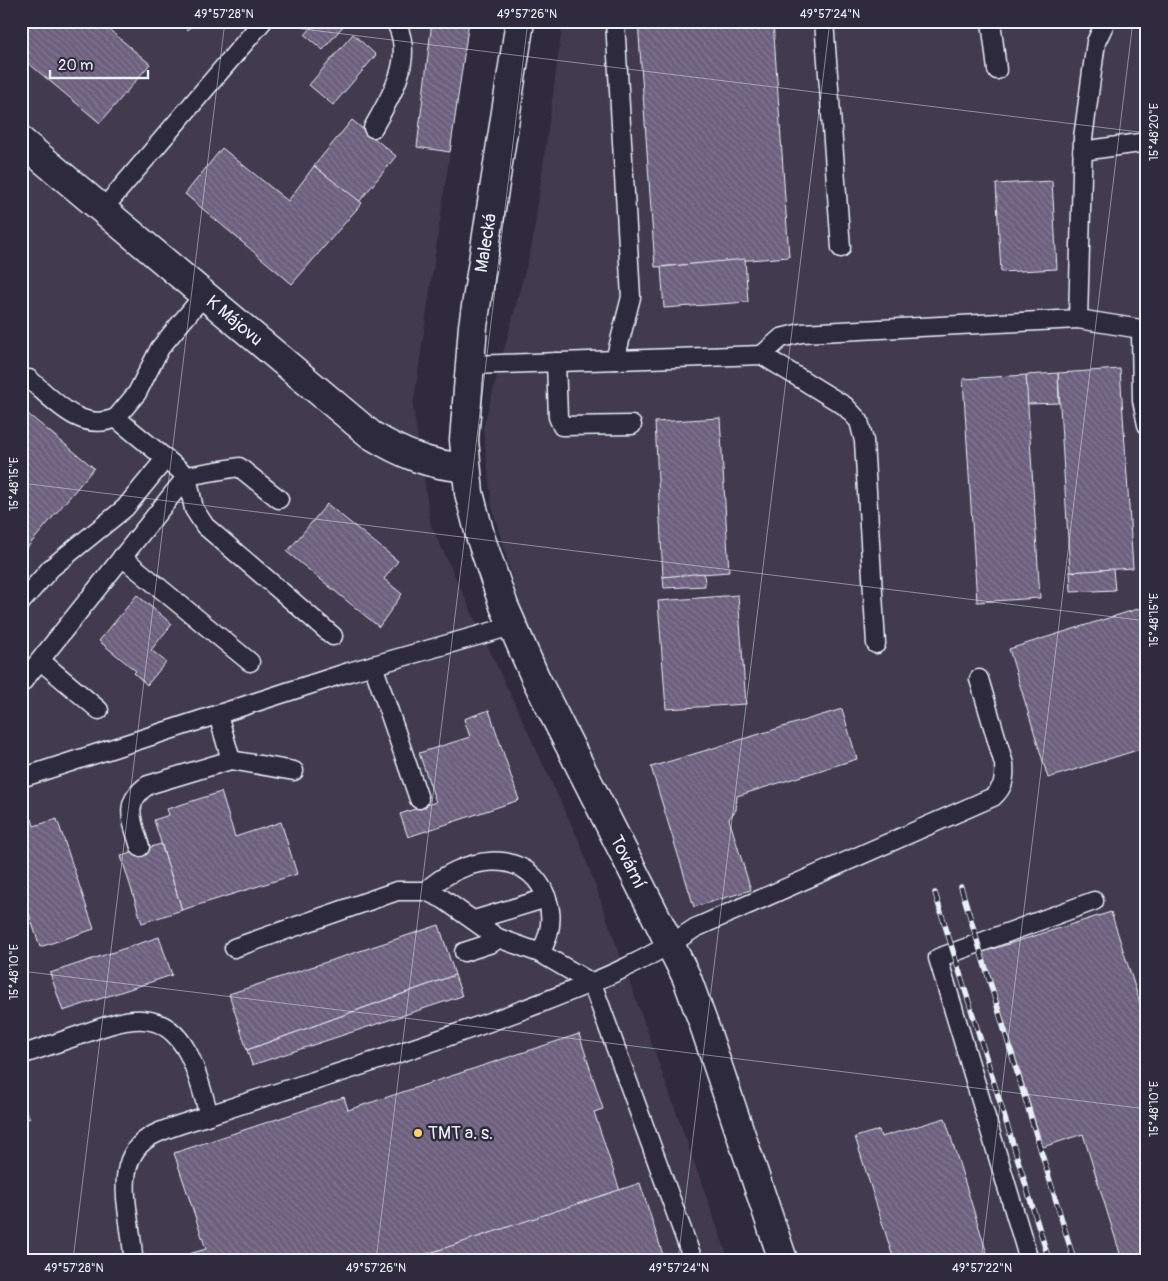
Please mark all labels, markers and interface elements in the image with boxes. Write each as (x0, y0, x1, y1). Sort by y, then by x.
text: 49°57'28"N (194, 7, 254, 22)
text: 49°57'26"N (497, 7, 557, 22)
text: 49°57'24"N (800, 7, 860, 22)
scale bar (50, 48, 148, 80)
text: 20 m (58, 56, 93, 75)
text: 15°48'20"E (1147, 103, 1162, 161)
street label: Malecká (470, 212, 502, 274)
street label: K Májovu (202, 290, 268, 351)
text: 15°48'15"E (7, 457, 22, 511)
text: 15°48'15"E (1147, 593, 1162, 647)
street label: Tovární (605, 831, 651, 892)
text: 15°48'10"E (7, 944, 22, 1000)
text: 15°48'10"E (1147, 1081, 1162, 1137)
place label: TMT a. s. (428, 1122, 493, 1145)
marker: TMT a. s. (412, 1127, 424, 1139)
text: 49°57'28"N (44, 1261, 104, 1276)
text: 49°57'26"N (346, 1261, 406, 1276)
text: 49°57'24"N (649, 1261, 709, 1276)
text: 49°57'22"N (952, 1261, 1012, 1276)

